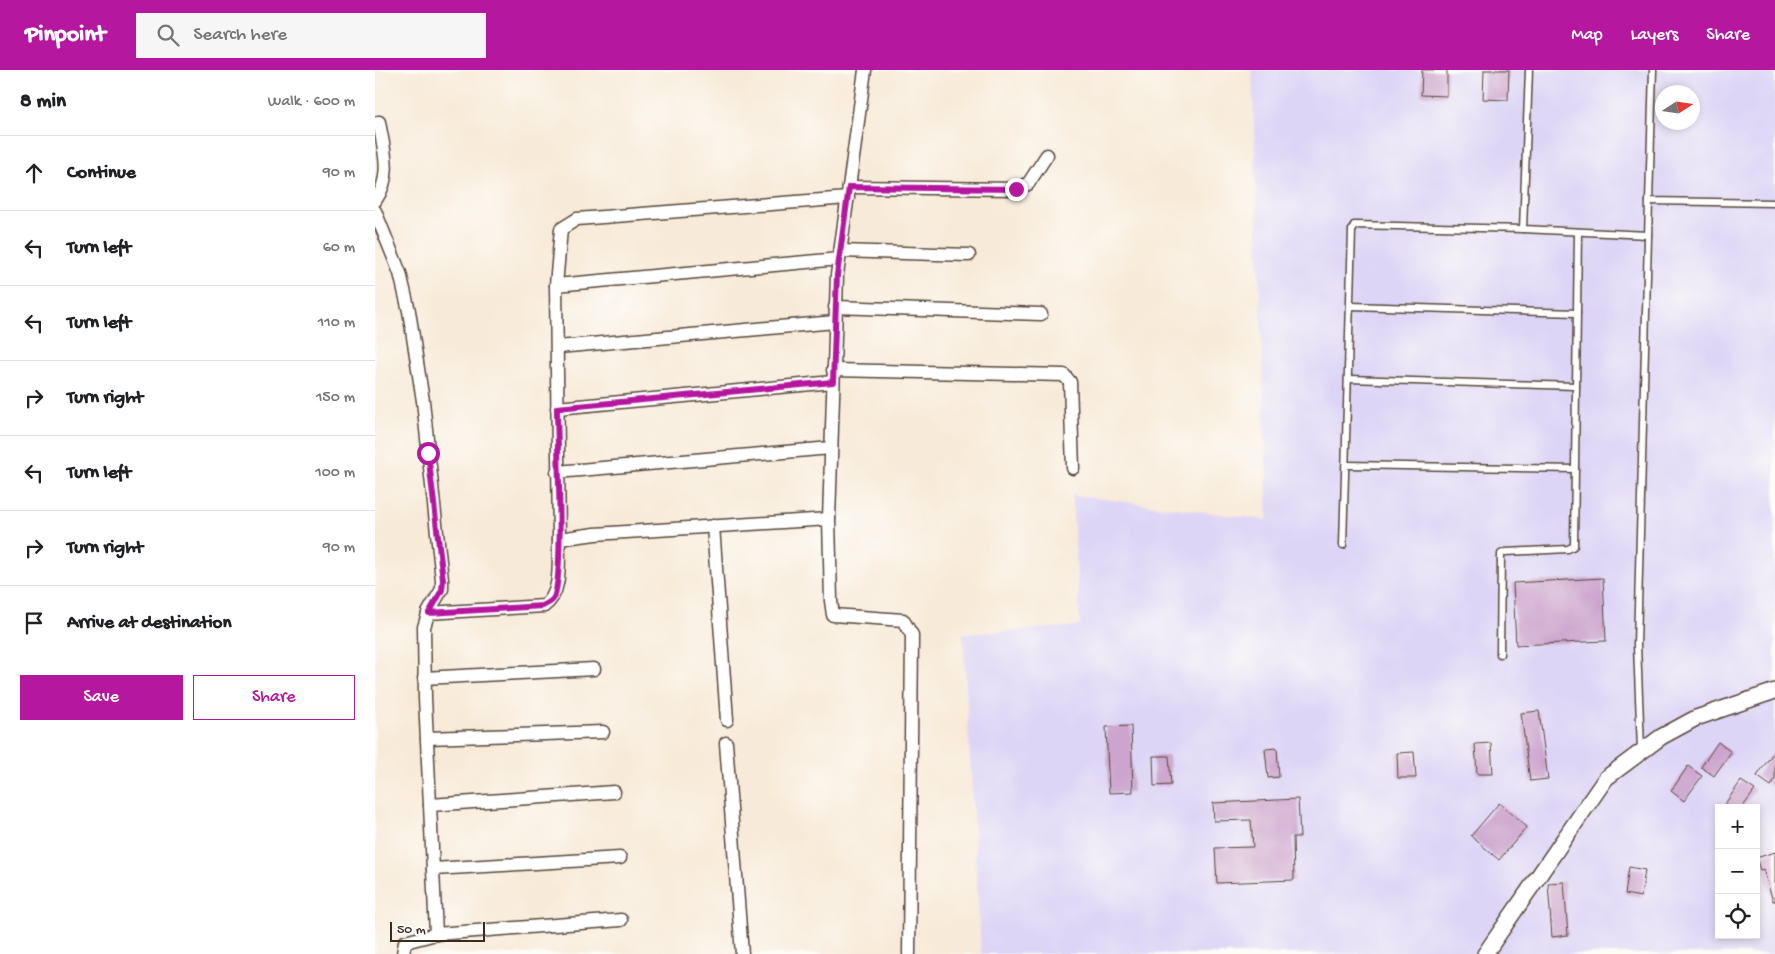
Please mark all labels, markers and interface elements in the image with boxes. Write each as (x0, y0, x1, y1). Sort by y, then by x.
search box (136, 13, 486, 58)
text: Pinpoint (25, 21, 106, 50)
icon: search (154, 21, 182, 49)
text: Search here (194, 24, 287, 47)
text: Map (1571, 25, 1603, 46)
text: Layers (1631, 25, 1678, 46)
text: Share (1706, 25, 1750, 46)
north arrow (1655, 85, 1700, 130)
text: 8 min (20, 90, 66, 115)
text: Walk · 600 m (268, 93, 355, 112)
icon: ahead (20, 159, 48, 187)
text: Continue (67, 162, 136, 185)
text: 90 m (323, 164, 355, 183)
route end (1005, 178, 1028, 201)
icon: left (20, 234, 48, 262)
text: Turn left (67, 237, 131, 260)
text: 60 m (323, 239, 355, 258)
icon: left (20, 309, 48, 337)
text: Turn left (67, 312, 131, 335)
text: 110 m (318, 314, 355, 333)
icon: right (20, 384, 48, 412)
text: Turn right (67, 387, 143, 410)
text: 150 m (316, 389, 355, 408)
route start (417, 442, 440, 465)
icon: left (20, 459, 48, 487)
text: Turn left (67, 462, 131, 485)
text: 100 m (315, 464, 355, 483)
icon: right (20, 534, 48, 562)
text: Turn right (67, 537, 143, 560)
text: 90 m (323, 539, 355, 558)
icon: arrive (20, 609, 48, 637)
text: Arrive at destination (67, 612, 231, 635)
button: Save (20, 675, 183, 720)
button: Share (193, 675, 355, 720)
map controls (1715, 804, 1760, 939)
button: + (1715, 804, 1760, 849)
button: − (1715, 849, 1760, 894)
button: locate (1715, 894, 1760, 939)
scale bar (390, 919, 485, 942)
text: 50 m (397, 922, 426, 939)

